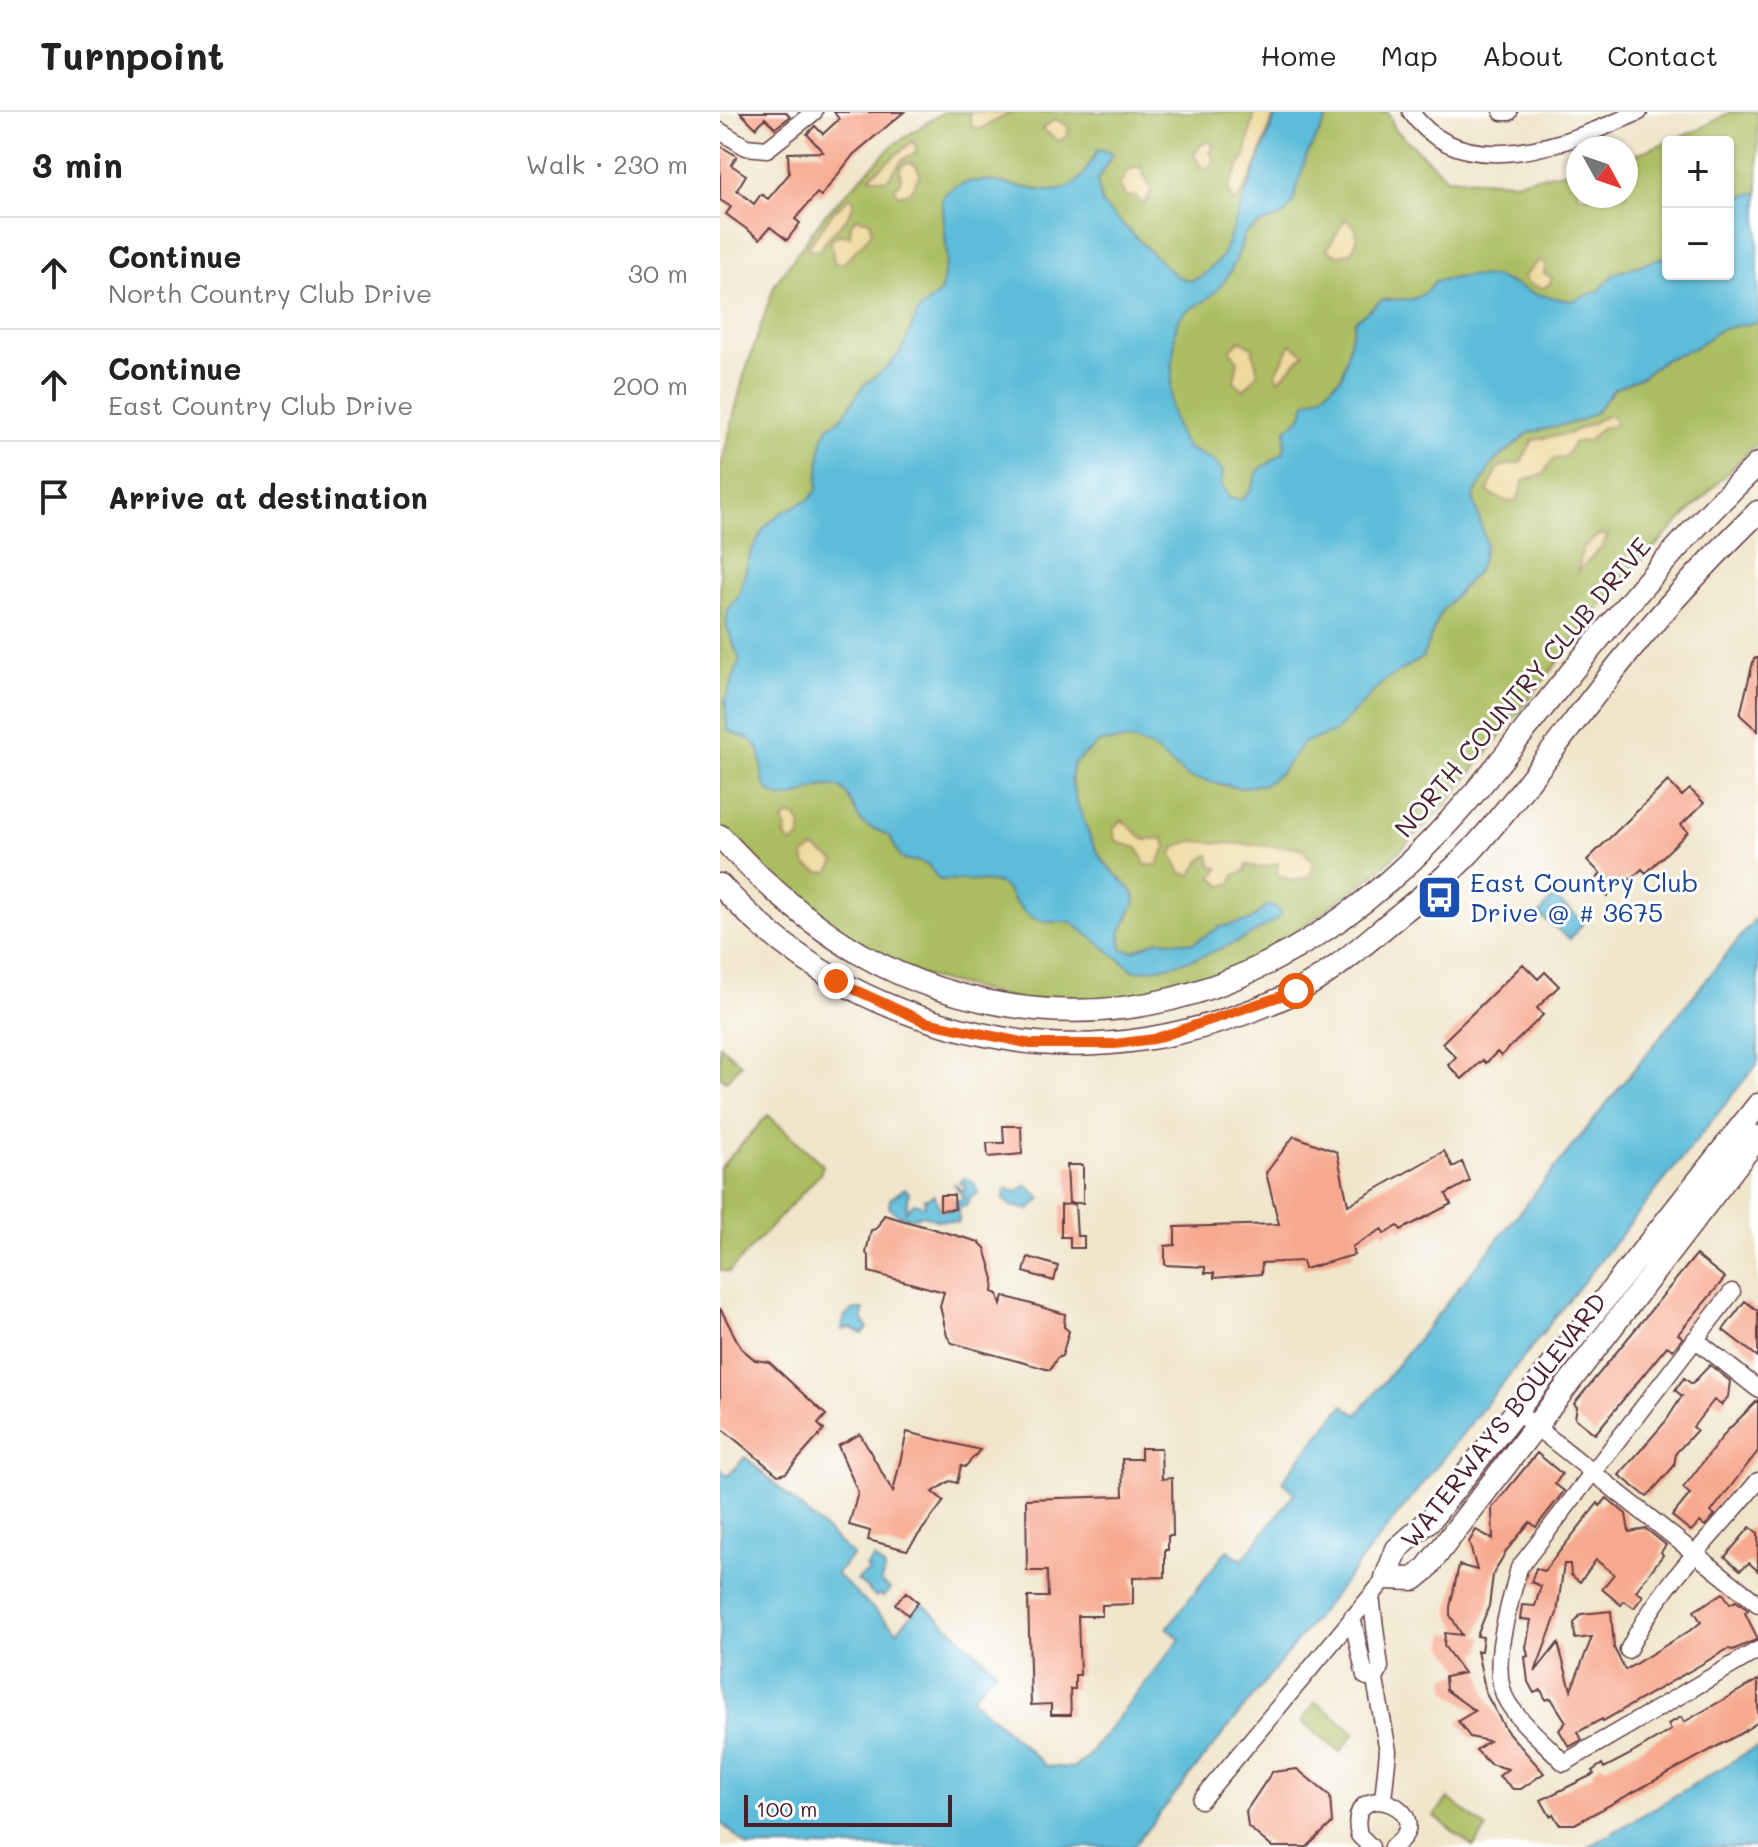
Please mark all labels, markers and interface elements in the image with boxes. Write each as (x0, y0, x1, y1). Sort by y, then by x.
text: Turnpoint (40, 30, 224, 80)
text: Home (1261, 37, 1337, 73)
text: Map (1381, 37, 1438, 73)
text: About (1482, 37, 1563, 73)
text: Contact (1607, 37, 1718, 73)
north arrow (1566, 136, 1638, 208)
map controls (1662, 136, 1734, 280)
button: + (1662, 136, 1734, 208)
text: 3 min (32, 142, 123, 187)
text: Walk · 230 m (526, 147, 688, 181)
button: − (1662, 208, 1734, 280)
text: Continue (108, 236, 241, 276)
icon: ahead (32, 251, 76, 295)
text: 30 m (628, 256, 688, 290)
text: North Country Club Drive (108, 276, 432, 310)
text: Continue (108, 348, 241, 388)
icon: ahead (32, 363, 76, 407)
text: 200 m (612, 368, 688, 402)
text: East Country Club Drive (108, 388, 413, 422)
icon: arrive (32, 475, 76, 519)
text: Arrive at destination (108, 477, 428, 517)
street label: NORTH COUNTRY CLUB DRIVE (1386, 530, 1658, 844)
place label: East Country Club Drive @ # 3675 (1470, 865, 1698, 929)
bus stop icon: East Country Club Drive @ # 3675 (1415, 873, 1463, 921)
route end (818, 963, 854, 999)
route start (1278, 973, 1314, 1009)
street label: WATERWAYS BOULEVARD (1392, 1285, 1614, 1555)
scale bar (744, 1791, 952, 1827)
text: 100 m (756, 1794, 818, 1823)

